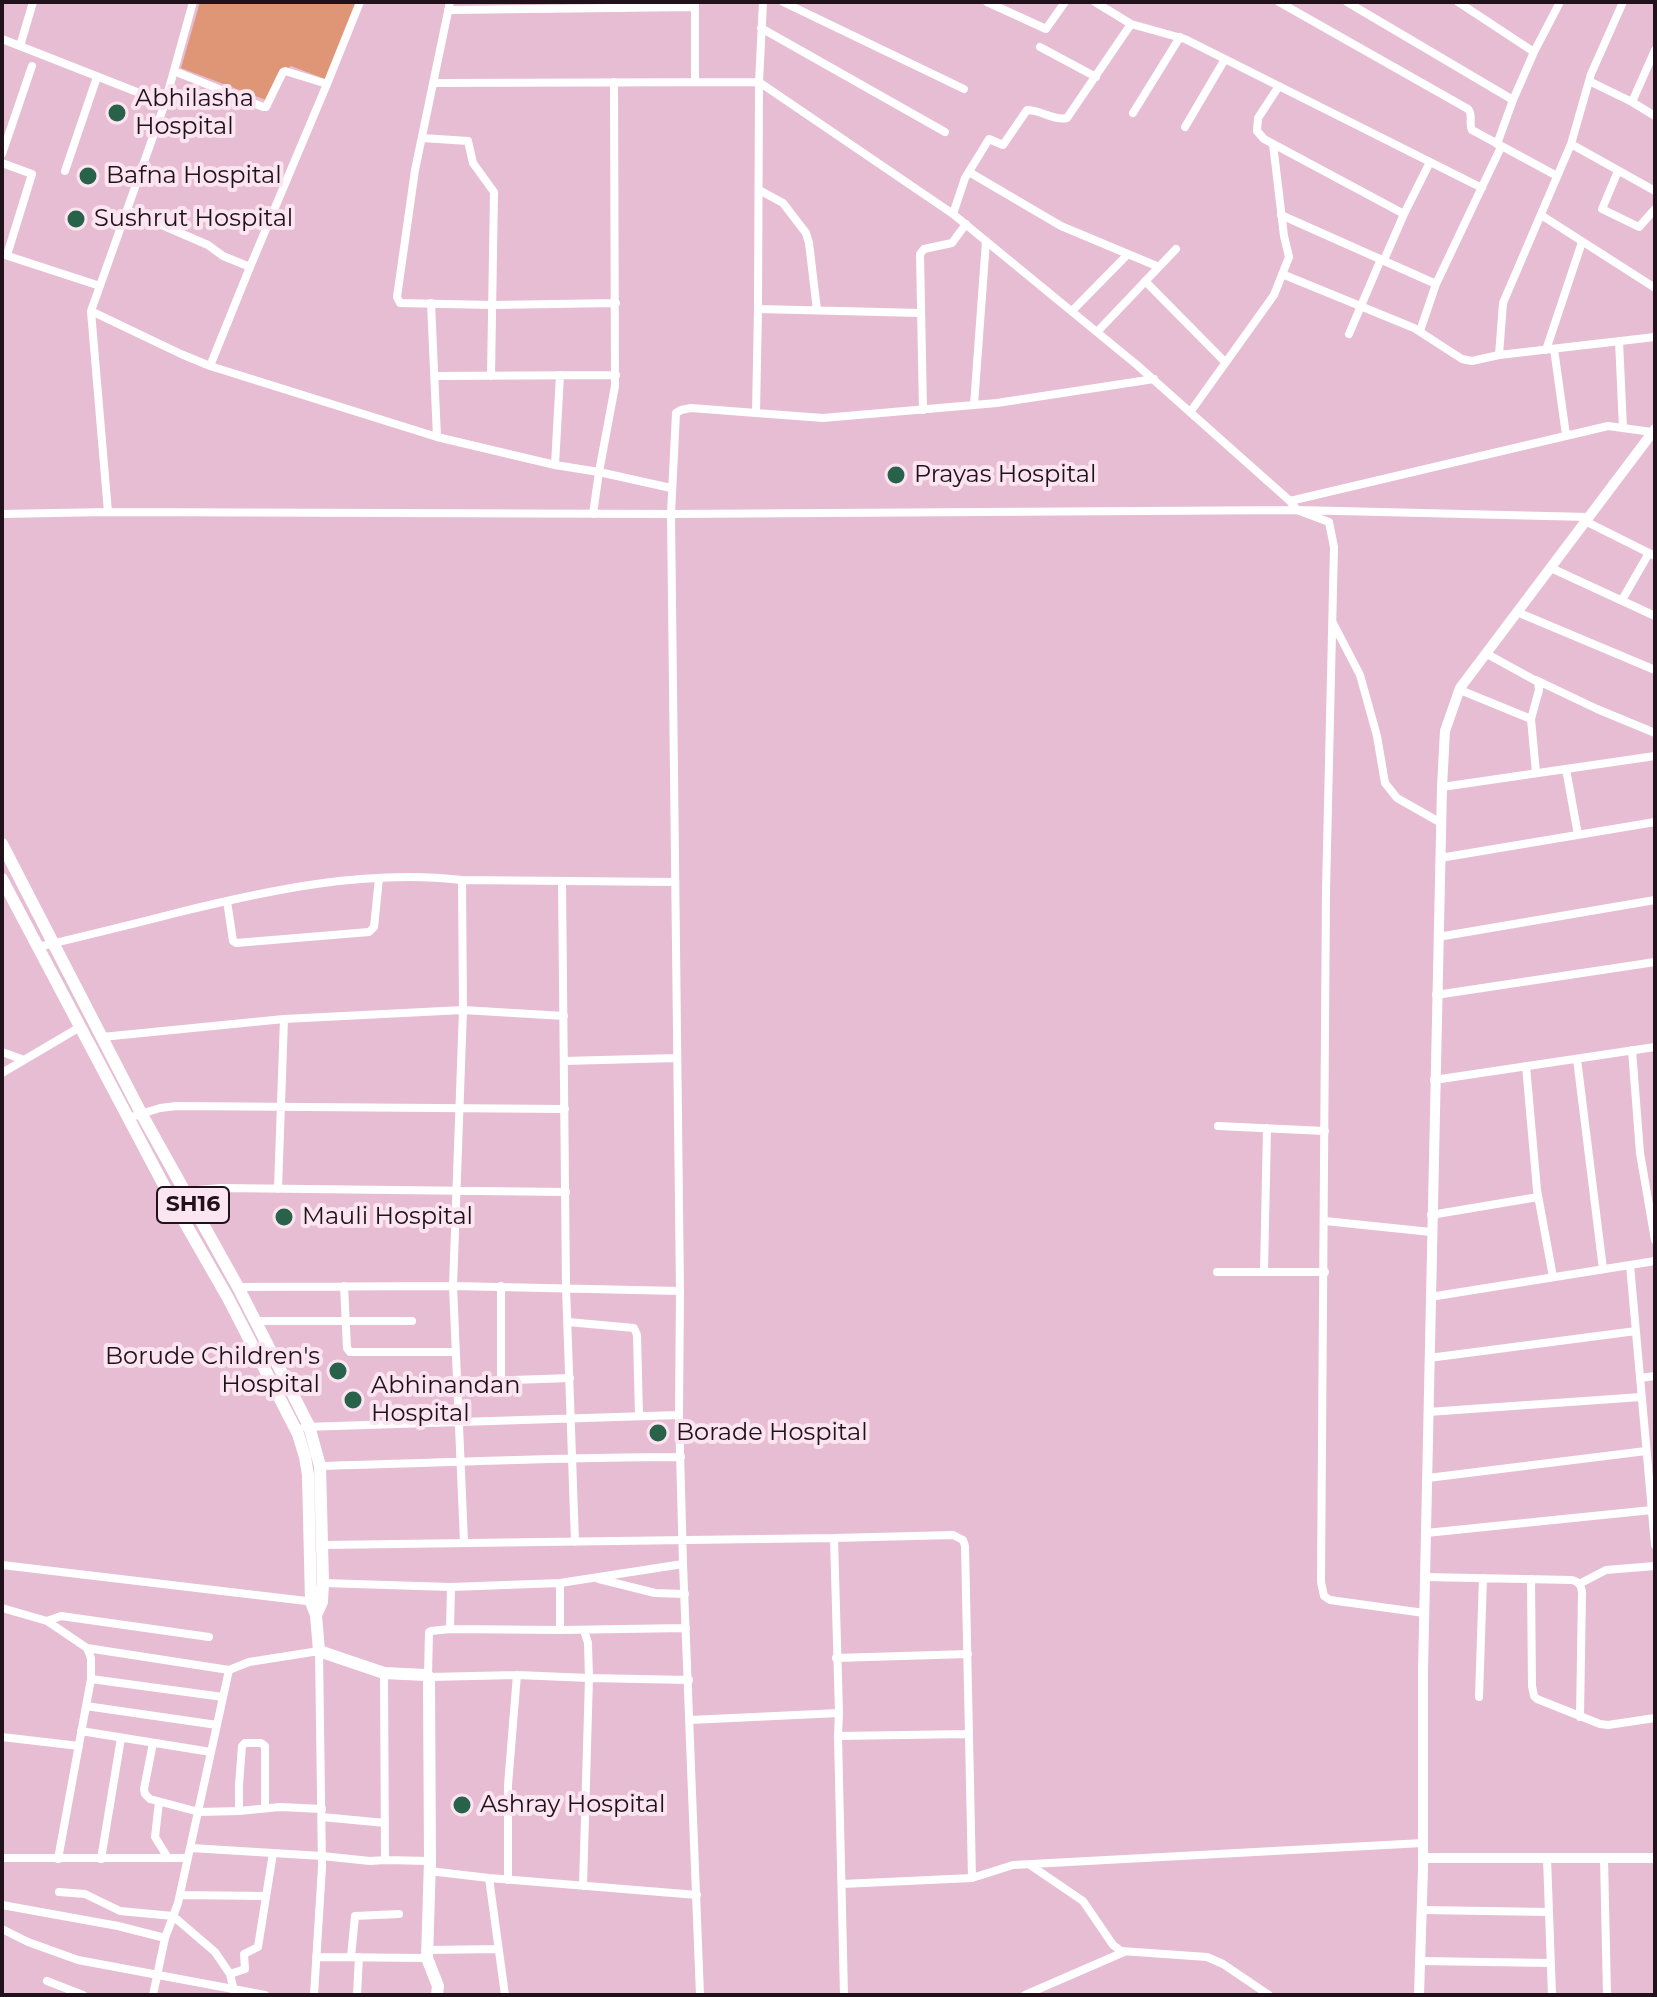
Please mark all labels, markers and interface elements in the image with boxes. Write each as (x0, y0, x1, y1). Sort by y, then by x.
place label: Abhilasha Hospital (135, 85, 254, 141)
marker: Abhilasha Hospital (106, 102, 128, 124)
place label: Bafna Hospital (106, 162, 282, 190)
marker: Bafna Hospital (77, 165, 99, 187)
place label: Sushrut Hospital (94, 205, 293, 233)
marker: Sushrut Hospital (65, 208, 87, 230)
place label: Prayas Hospital (914, 461, 1096, 489)
marker: Prayas Hospital (885, 464, 907, 486)
road number: SH16 (157, 1187, 229, 1223)
place label: Mauli Hospital (302, 1203, 473, 1231)
marker: Mauli Hospital (273, 1206, 295, 1228)
place label: Borude Children's Hospital (105, 1343, 320, 1399)
marker: Borude Children's Hospital (327, 1360, 349, 1382)
place label: Abhinandan Hospital (371, 1372, 520, 1428)
marker: Abhinandan Hospital (342, 1389, 364, 1411)
place label: Borade Hospital (676, 1419, 868, 1447)
marker: Borade Hospital (647, 1422, 669, 1444)
place label: Ashray Hospital (480, 1791, 665, 1819)
marker: Ashray Hospital (451, 1794, 473, 1816)

